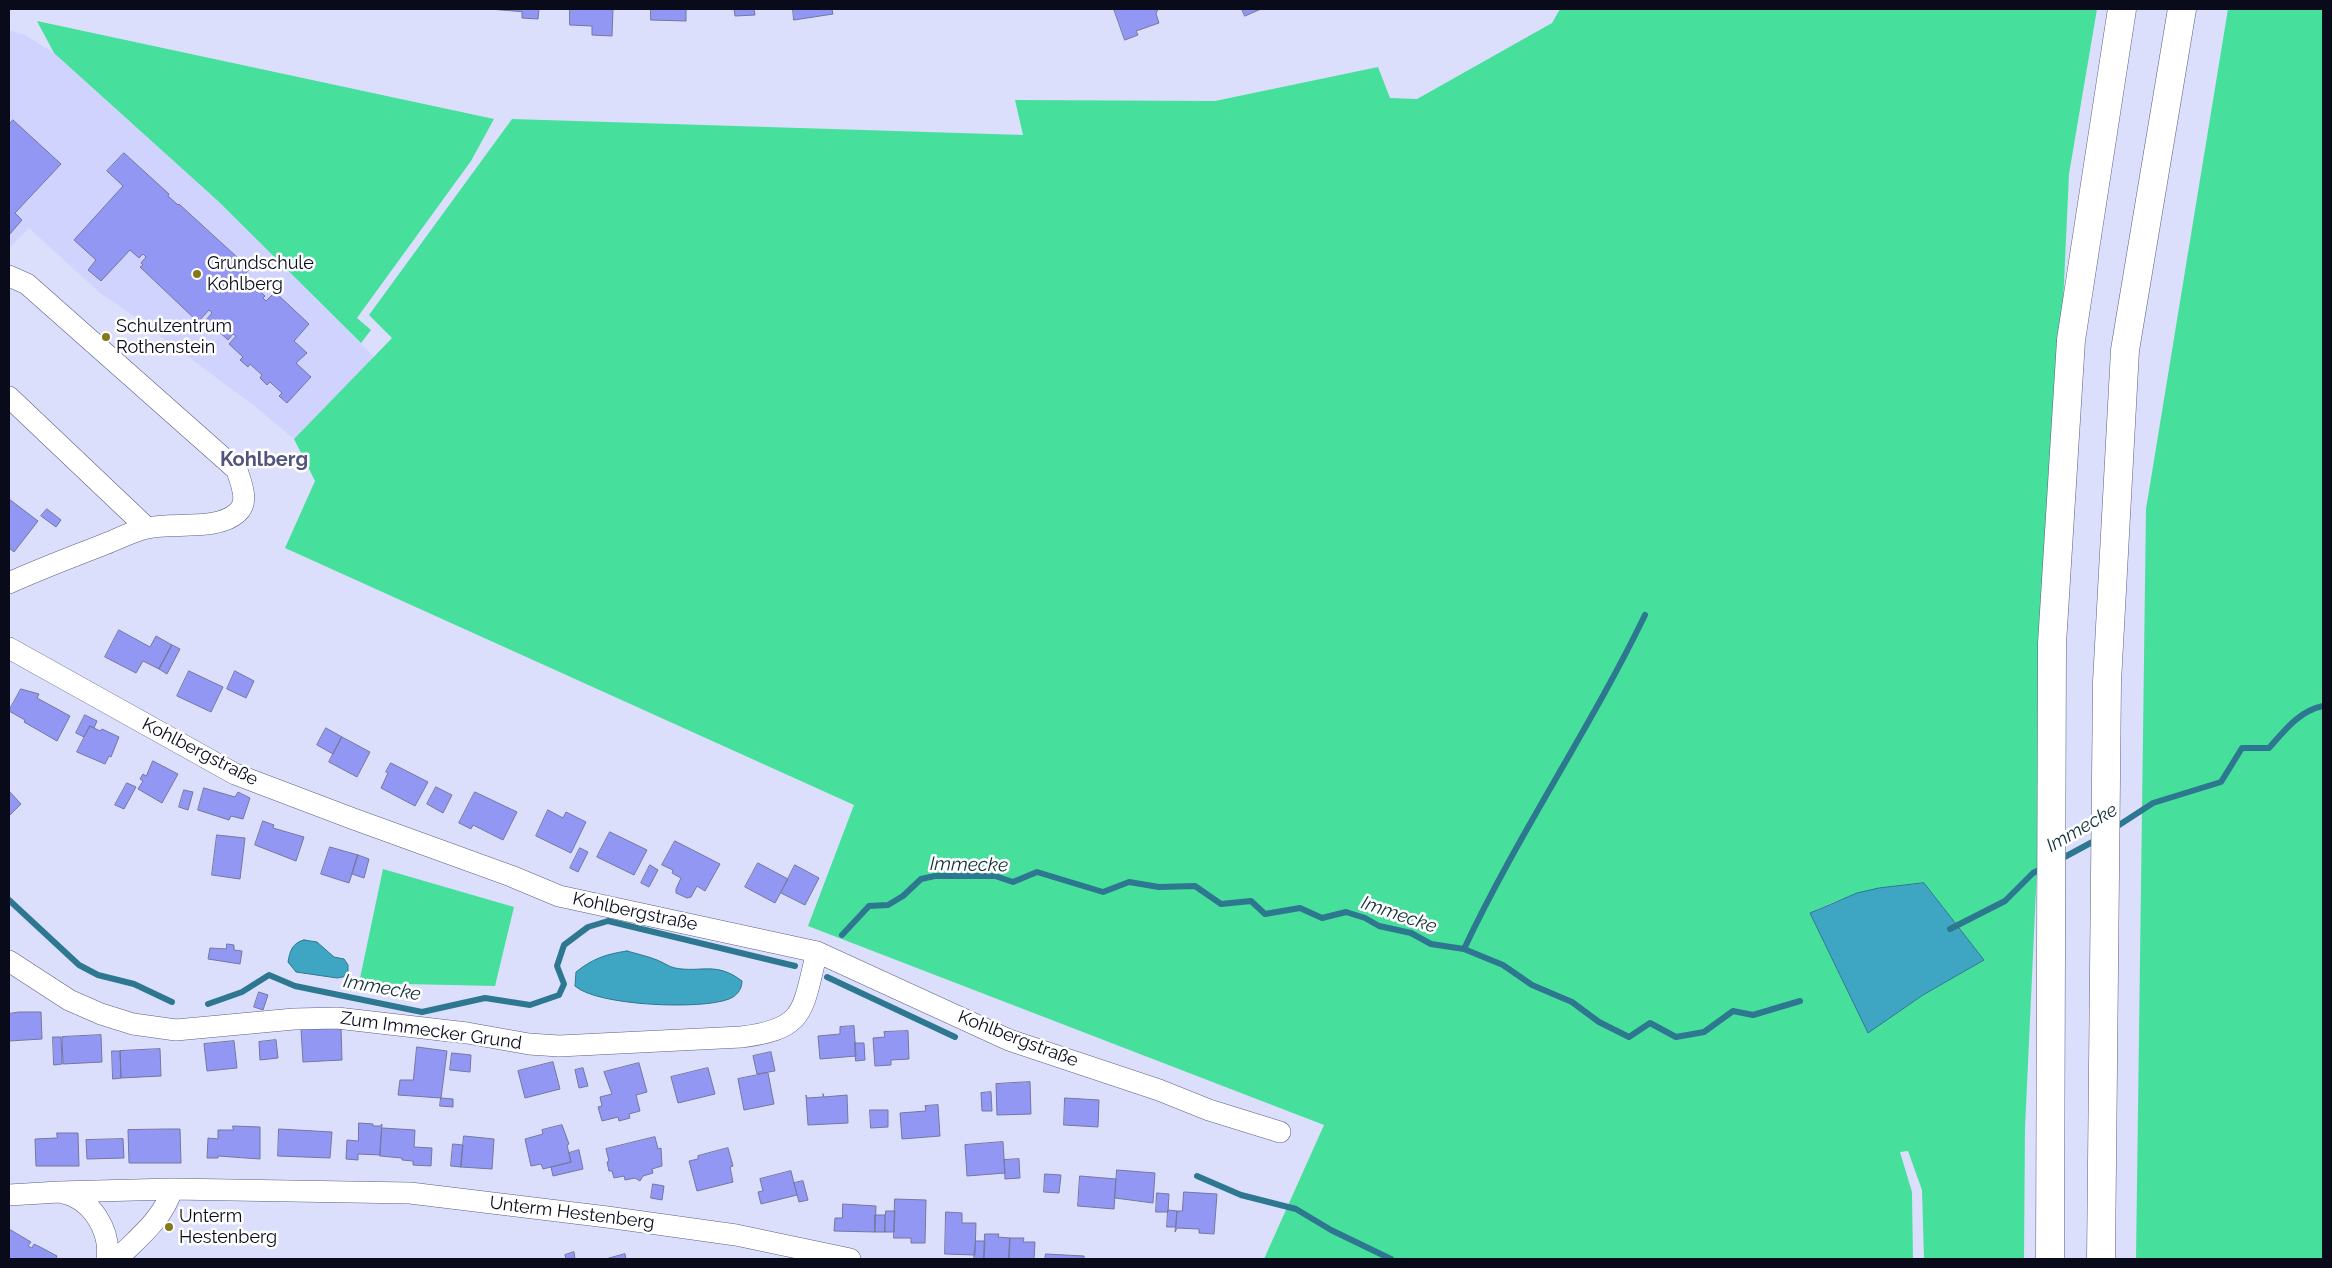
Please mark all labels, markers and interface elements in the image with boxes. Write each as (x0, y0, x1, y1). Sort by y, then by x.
place label: Grundschule Kohlberg (207, 253, 314, 296)
marker: Grundschule Kohlberg (191, 268, 203, 280)
place label: Schulzentrum Rothenstein (116, 316, 232, 358)
marker: Schulzentrum Rothenstein (100, 331, 112, 343)
district label: Kohlberg (220, 448, 308, 472)
street label: Kohlbergstraße (138, 713, 262, 791)
water label: Immecke (2042, 799, 2122, 857)
water label: Immecke (930, 853, 1008, 877)
street label: Kohlbergstraße (571, 888, 699, 936)
water label: Immecke (1358, 891, 1440, 939)
water label: Immecke (341, 970, 423, 1006)
street label: Kohlbergstraße (955, 1006, 1081, 1072)
street label: Zum Immecker Grund (339, 1008, 523, 1054)
street label: Unterm Hestenberg (488, 1192, 656, 1234)
place label: Unterm Hestenberg (179, 1206, 277, 1248)
marker: Unterm Hestenberg (163, 1221, 175, 1233)

